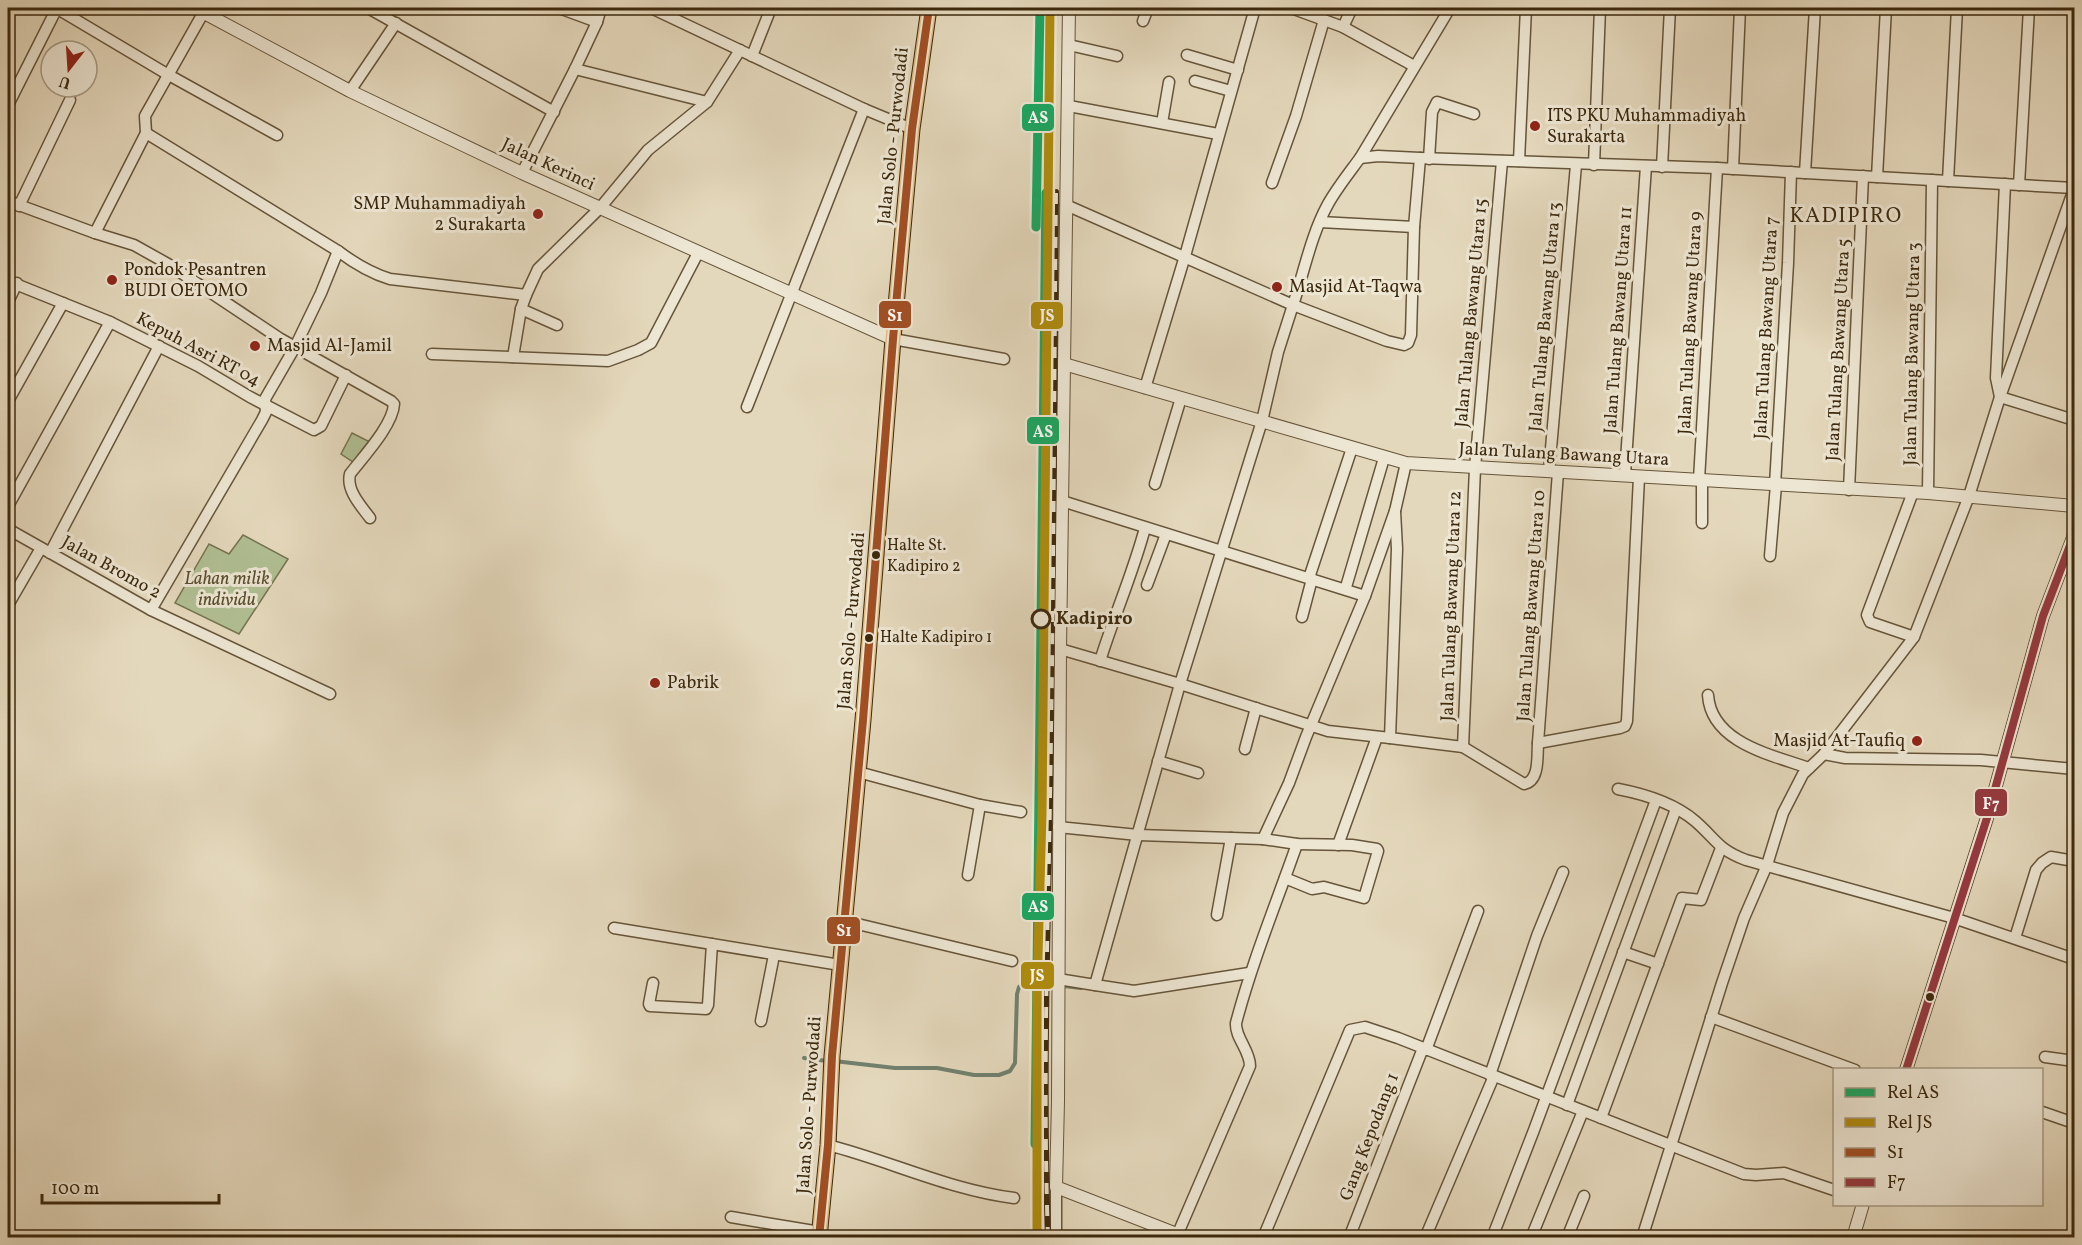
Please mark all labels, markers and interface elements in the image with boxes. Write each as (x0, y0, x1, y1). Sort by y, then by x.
north arrow (39, 39, 99, 99)
street label: Jalan Solo - Purwodadi (872, 46, 916, 226)
text: U (57, 69, 74, 94)
line badge: AS (1021, 103, 1055, 132)
place label: ITS PKU Muhammadiyah Surakarta (1547, 104, 1746, 150)
text: AS (1028, 108, 1048, 130)
marker: ITS PKU Muhammadiyah Surakarta (1528, 119, 1542, 133)
street label: Jalan Kerinci (497, 132, 599, 198)
place label: SMP Muhammadiyah 2 Surakarta (353, 192, 526, 238)
street label: Jalan Tulang Bawang Utara 15 (1450, 197, 1494, 429)
street label: Jalan Tulang Bawang Utara 13 (1524, 201, 1568, 433)
district label: KADIPIRO (1789, 202, 1903, 231)
street label: Jalan Tulang Bawang Utara 11 (1599, 205, 1639, 435)
marker: SMP Muhammadiyah 2 Surakarta (531, 207, 545, 221)
street label: Jalan Tulang Bawang Utara 9 (1673, 211, 1709, 435)
street label: Jalan Tulang Bawang Utara 7 (1749, 216, 1785, 440)
street label: Jalan Tulang Bawang Utara 5 (1821, 238, 1857, 462)
street label: Jalan Tulang Bawang Utara 3 (1899, 242, 1927, 466)
place label: Pondok Pesantren BUDI OETOMO (124, 258, 267, 304)
marker: Pondok Pesantren BUDI OETOMO (105, 273, 119, 287)
place label: Masjid At-Taqwa (1289, 275, 1422, 300)
marker: Masjid At-Taqwa (1270, 280, 1284, 294)
line badge: S1 (878, 300, 912, 329)
line badge: JS (1030, 301, 1064, 330)
text: S1 (887, 306, 903, 328)
text: JS (1039, 306, 1054, 328)
street label: Kepuh Asri RT 04 (131, 307, 265, 393)
place label: Masjid Al-Jamil (267, 334, 392, 359)
marker: Masjid Al-Jamil (248, 339, 262, 353)
line badge: AS (1026, 416, 1060, 445)
text: AS (1033, 422, 1053, 444)
street label: Jalan Tulang Bawang Utara (1458, 437, 1670, 473)
street label: Jalan Tulang Bawang Utara 10 (1511, 489, 1553, 723)
street label: Jalan Tulang Bawang Utara 12 (1435, 490, 1469, 722)
street label: Jalan Bromo 2 (57, 530, 165, 606)
street label: Jalan Solo - Purwodadi (832, 531, 872, 711)
place label: Halte St. Kadipiro 2 (887, 535, 961, 578)
marker: Halte St. Kadipiro 2 (870, 549, 882, 561)
park label: Lahan milik individu (184, 567, 270, 613)
place label: Kadipiro (1056, 607, 1133, 632)
marker: Kadipiro (1031, 609, 1051, 629)
place label: Halte Kadipiro 1 (880, 627, 992, 649)
marker: Halte Kadipiro 1 (863, 632, 875, 644)
place label: Pabrik (667, 671, 719, 696)
marker: Pabrik (648, 676, 662, 690)
place label: Masjid At-Taufiq (1773, 729, 1905, 754)
marker: Masjid At-Taufiq (1910, 734, 1924, 748)
line badge: F7 (1974, 788, 2008, 817)
text: F7 (1982, 794, 2000, 816)
line badge: AS (1021, 892, 1055, 921)
text: AS (1028, 897, 1048, 919)
line badge: S1 (826, 916, 861, 945)
text: S1 (836, 921, 852, 943)
line badge: JS (1020, 961, 1055, 990)
text: JS (1029, 966, 1044, 988)
unlabelled marker (1924, 991, 1936, 1003)
street label: Jalan Solo - Purwodadi (791, 1015, 829, 1195)
legend (1833, 1068, 2043, 1206)
street label: Gang Kepodang 1 (1334, 1069, 1406, 1205)
text: Rel AS (1887, 1081, 1939, 1106)
text: Rel JS (1887, 1111, 1932, 1136)
text: S1 (1887, 1141, 1904, 1166)
scale bar (42, 1167, 219, 1205)
text: F7 (1887, 1171, 1906, 1196)
text: 100 m (51, 1177, 100, 1202)

